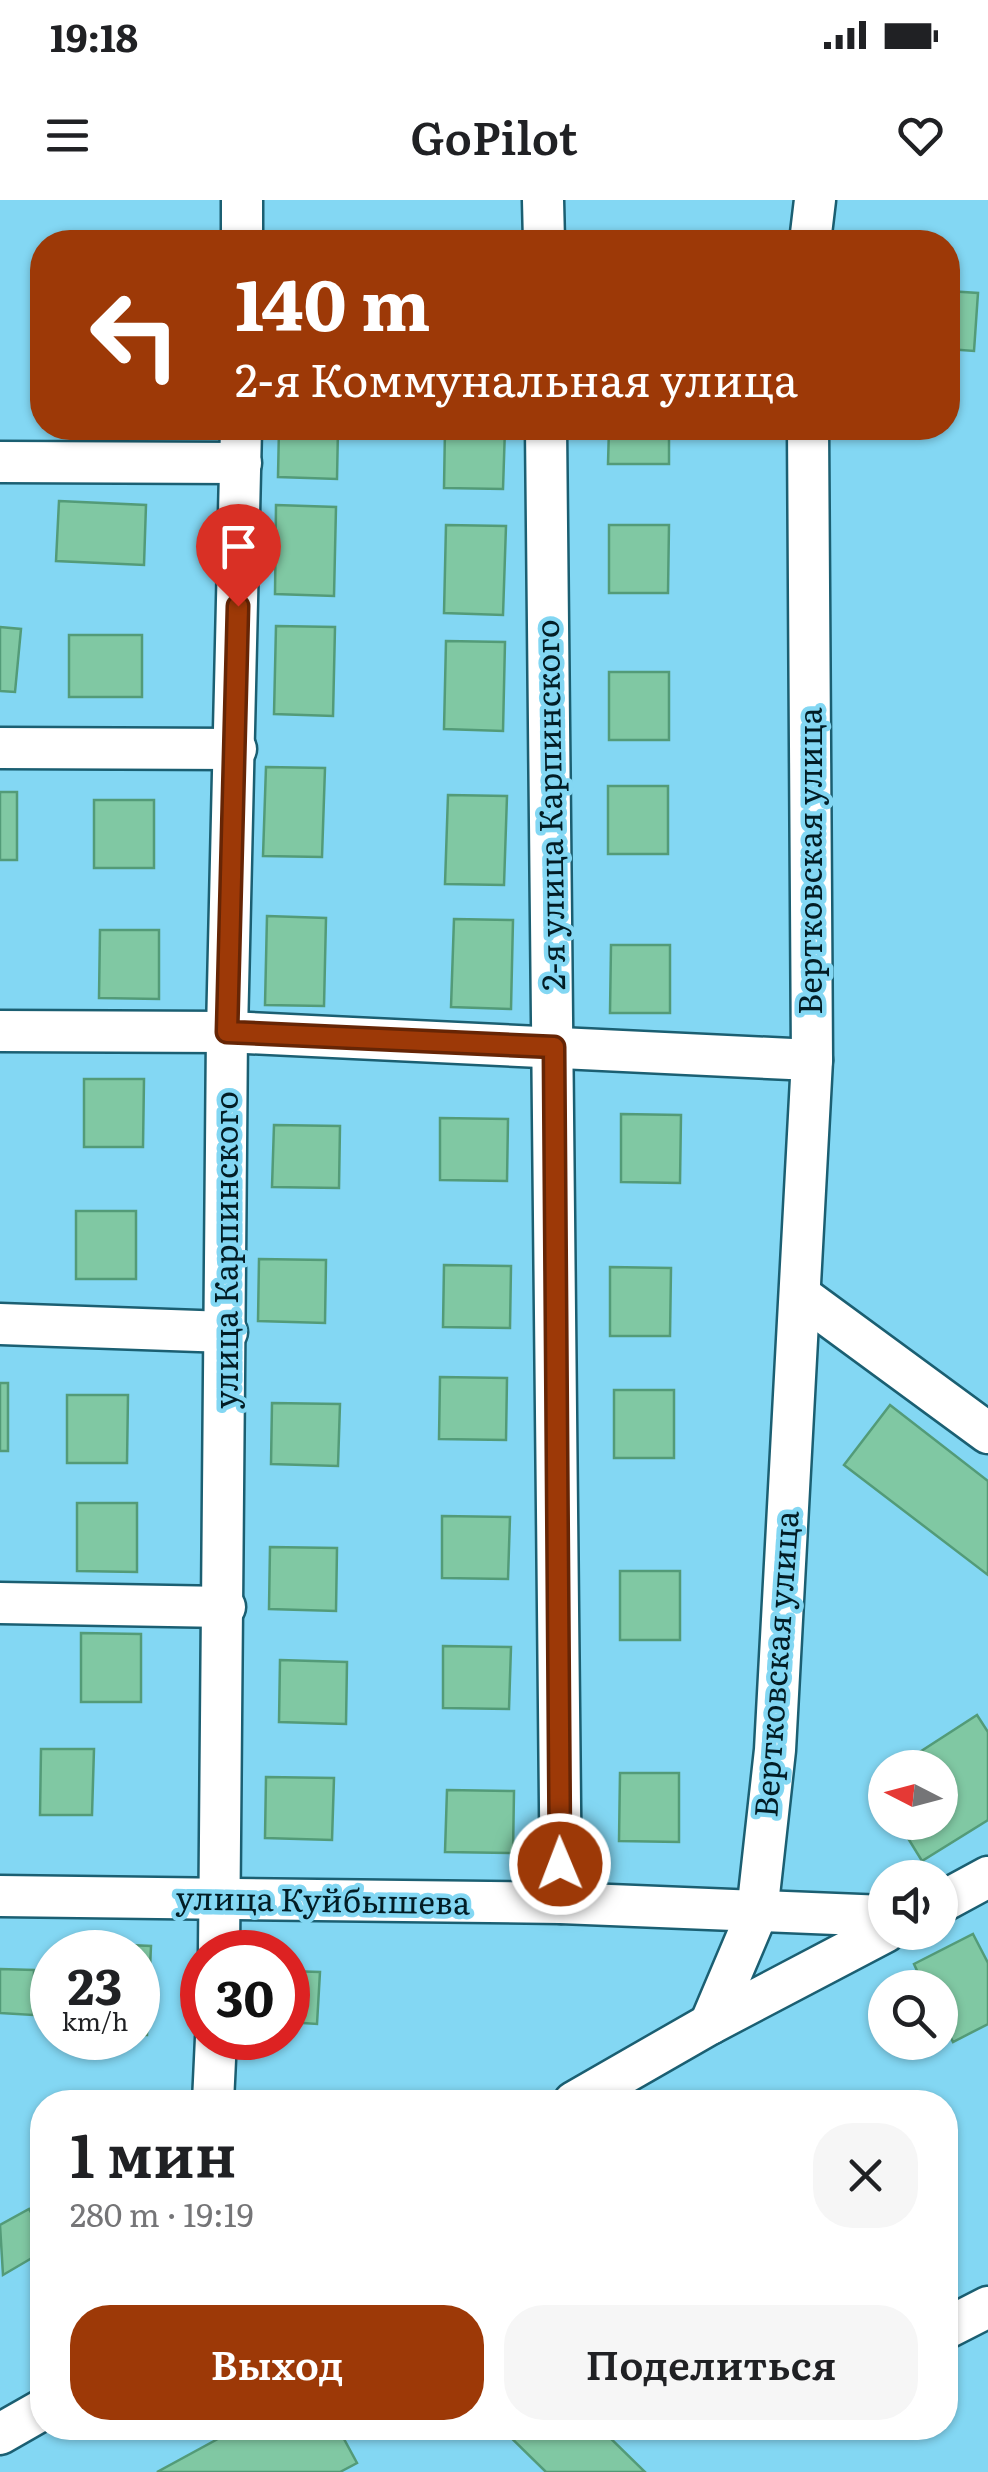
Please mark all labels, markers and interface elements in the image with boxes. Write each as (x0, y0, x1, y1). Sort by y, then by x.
text: 19:18 (50, 7, 138, 64)
text: GoPilot (410, 102, 578, 169)
icon: menu (40, 108, 95, 163)
icon: heart (893, 108, 948, 163)
text: 140 m (235, 249, 430, 353)
icon: left (70, 270, 200, 400)
text: 2-я Коммунальная улица (235, 344, 798, 411)
pin (196, 504, 281, 607)
icon: arrive (211, 519, 266, 574)
street label: 2-я улица Карпинского (521, 619, 575, 991)
street label: Вертковская улица (784, 706, 832, 1015)
street label: улица Карпинского (200, 1091, 248, 1409)
street label: Вертковская улица (739, 1508, 809, 1819)
north arrow (868, 1750, 958, 1840)
map controls (868, 1750, 958, 2060)
position arrow (508, 1812, 612, 1916)
button: sound (868, 1860, 958, 1950)
street label: улица Куйбышева (175, 1871, 472, 1925)
speed limit sign: 30 (180, 1930, 310, 2060)
text: 23 (68, 1946, 122, 2020)
button: search (868, 1970, 958, 2060)
text: km/h (62, 2002, 128, 2039)
text: 1 мин (70, 2107, 237, 2196)
button: close (813, 2123, 918, 2228)
text: 280 m · 19:19 (70, 2189, 253, 2237)
button: Выход (70, 2305, 484, 2420)
button: Поделиться (504, 2305, 918, 2420)

